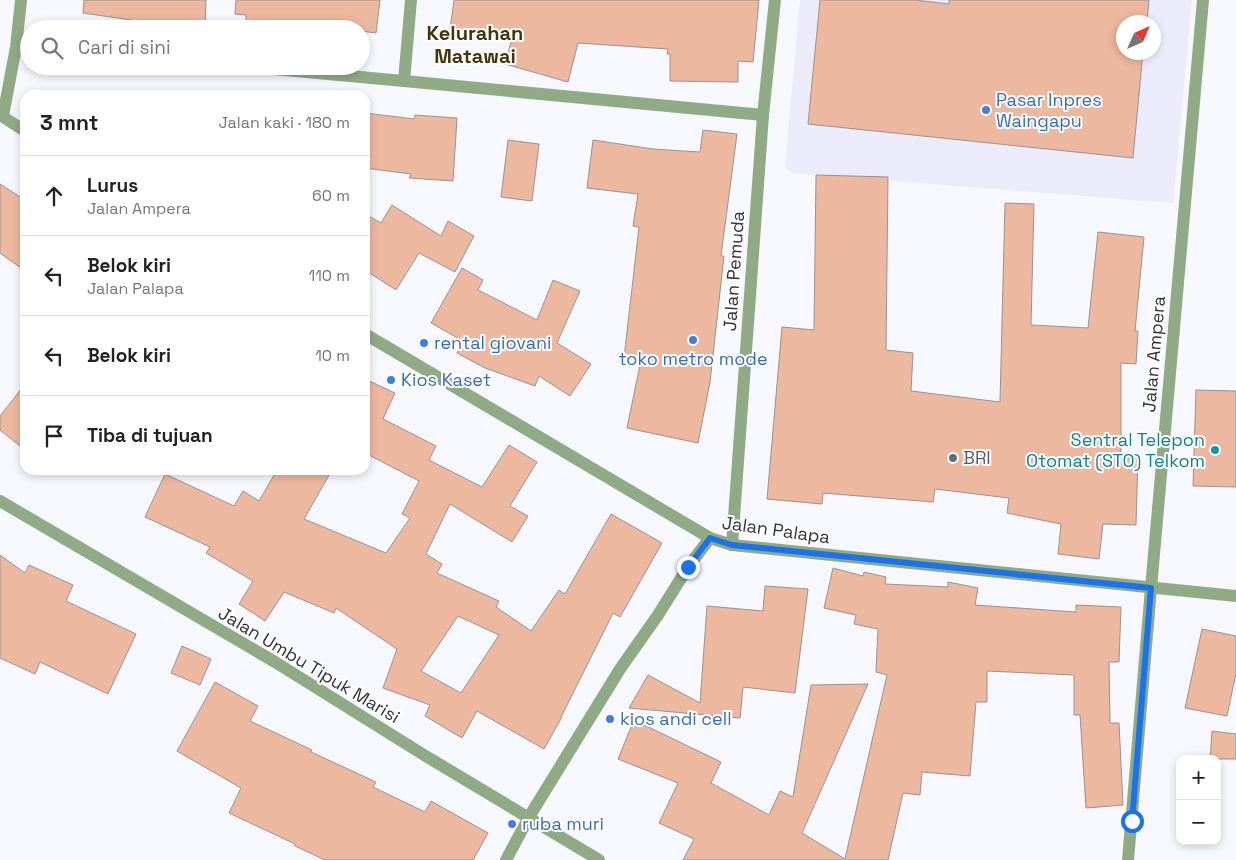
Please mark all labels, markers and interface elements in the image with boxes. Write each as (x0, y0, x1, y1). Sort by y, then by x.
north arrow (1116, 15, 1161, 60)
search box (20, 20, 370, 75)
district label: Kelurahan Matawai (427, 20, 523, 69)
icon: search (38, 34, 66, 62)
text: Cari di sini (78, 35, 171, 60)
place label: Pasar Inpres Waingapu (996, 88, 1102, 132)
marker: Pasar Inpres Waingapu (980, 104, 992, 116)
text: 3 mnt (40, 109, 98, 136)
text: Jalan kaki · 180 m (219, 112, 350, 133)
text: Lurus (87, 173, 138, 198)
icon: ahead (40, 182, 68, 210)
text: 60 m (312, 185, 350, 206)
text: Jalan Ampera (87, 198, 191, 219)
street label: Jalan Pemuda (718, 210, 749, 332)
text: Belok kiri (87, 253, 171, 278)
icon: left (40, 262, 68, 290)
text: 110 m (308, 265, 350, 286)
text: Jalan Palapa (87, 278, 184, 299)
street label: Jalan Ampera (1137, 295, 1170, 413)
place label: rental giovani (434, 331, 551, 354)
marker: toko metro mode (687, 334, 699, 346)
marker: rental giovani (418, 337, 430, 349)
icon: left (40, 342, 68, 370)
text: Belok kiri (87, 343, 171, 368)
text: 10 m (315, 345, 350, 366)
place label: toko metro mode (618, 347, 768, 370)
place label: Kios Kaset (401, 368, 491, 391)
marker: Kios Kaset (385, 374, 397, 386)
icon: arrive (40, 422, 68, 450)
text: Tiba di tujuan (87, 423, 213, 448)
place label: Sentral Telepon Otomat (STO) Telkom (1026, 428, 1205, 472)
marker: Sentral Telepon Otomat (STO) Telkom (1209, 444, 1221, 456)
place label: BRI (963, 446, 991, 469)
marker: BRI (947, 452, 959, 464)
street label: Jalan Palapa (721, 511, 831, 548)
route end (677, 556, 700, 579)
street label: Jalan Umbu Tipuk Marisi (214, 601, 404, 728)
place label: kios andi cell (620, 707, 732, 730)
marker: kios andi cell (604, 713, 616, 725)
map controls (1176, 755, 1221, 845)
button: + (1176, 755, 1221, 800)
button: − (1176, 800, 1221, 845)
route start (1121, 810, 1144, 833)
place label: ruba muri (522, 812, 604, 835)
marker: ruba muri (506, 818, 518, 830)

